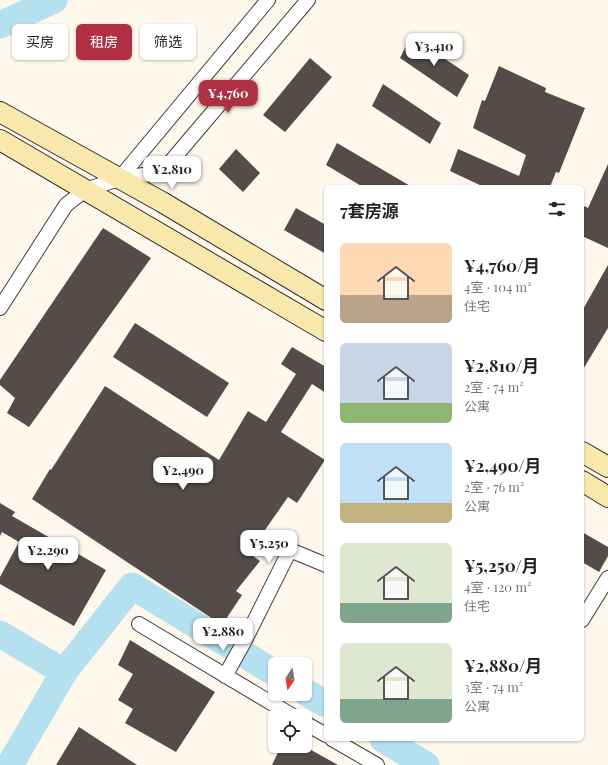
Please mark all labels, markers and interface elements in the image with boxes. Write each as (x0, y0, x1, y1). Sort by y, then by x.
chip: 买房 (12, 24, 68, 60)
chip: 租房 (76, 24, 132, 60)
chip: 筛选 (140, 24, 196, 60)
pin: ¥3,410 (401, 33, 467, 67)
text: ¥3,410 (415, 37, 453, 54)
pin: ¥4,760 (195, 80, 261, 114)
text: ¥4,760 (208, 84, 248, 101)
pin: ¥2,810 (139, 156, 205, 190)
text: ¥2,810 (152, 160, 192, 177)
icon: filters (546, 198, 568, 220)
text: 7套房源 (340, 199, 399, 221)
text: ¥4,760/月 (464, 254, 540, 276)
icon: home (372, 259, 420, 307)
text: 4室 · 104 m² (464, 278, 532, 295)
text: 住宅 (464, 297, 490, 314)
text: ¥2,810/月 (464, 354, 539, 376)
icon: home (372, 359, 420, 407)
text: 2室 · 74 m² (464, 378, 524, 395)
text: 公寓 (464, 397, 490, 414)
text: ¥2,490/月 (464, 454, 542, 476)
pin: ¥2,490 (150, 457, 216, 491)
icon: home (372, 459, 420, 507)
text: ¥2,490 (162, 461, 204, 478)
text: 2室 · 76 m² (464, 478, 524, 495)
text: 公寓 (464, 497, 490, 514)
pin: ¥5,250 (236, 530, 302, 564)
text: ¥5,250 (249, 534, 289, 551)
pin: ¥2,290 (15, 537, 81, 571)
text: ¥2,290 (27, 541, 69, 558)
text: ¥5,250/月 (464, 554, 539, 576)
icon: home (372, 559, 420, 607)
text: 4室 · 120 m² (464, 578, 531, 595)
text: 住宅 (464, 597, 490, 614)
pin: ¥2,880 (190, 618, 256, 652)
text: ¥2,880 (202, 622, 244, 639)
text: ¥2,880/月 (464, 654, 542, 676)
north arrow (268, 657, 312, 701)
map controls (268, 657, 312, 753)
icon: home (372, 659, 420, 707)
text: 3室 · 74 m² (464, 678, 523, 695)
text: 公寓 (464, 697, 490, 714)
button: locate (268, 709, 312, 753)

